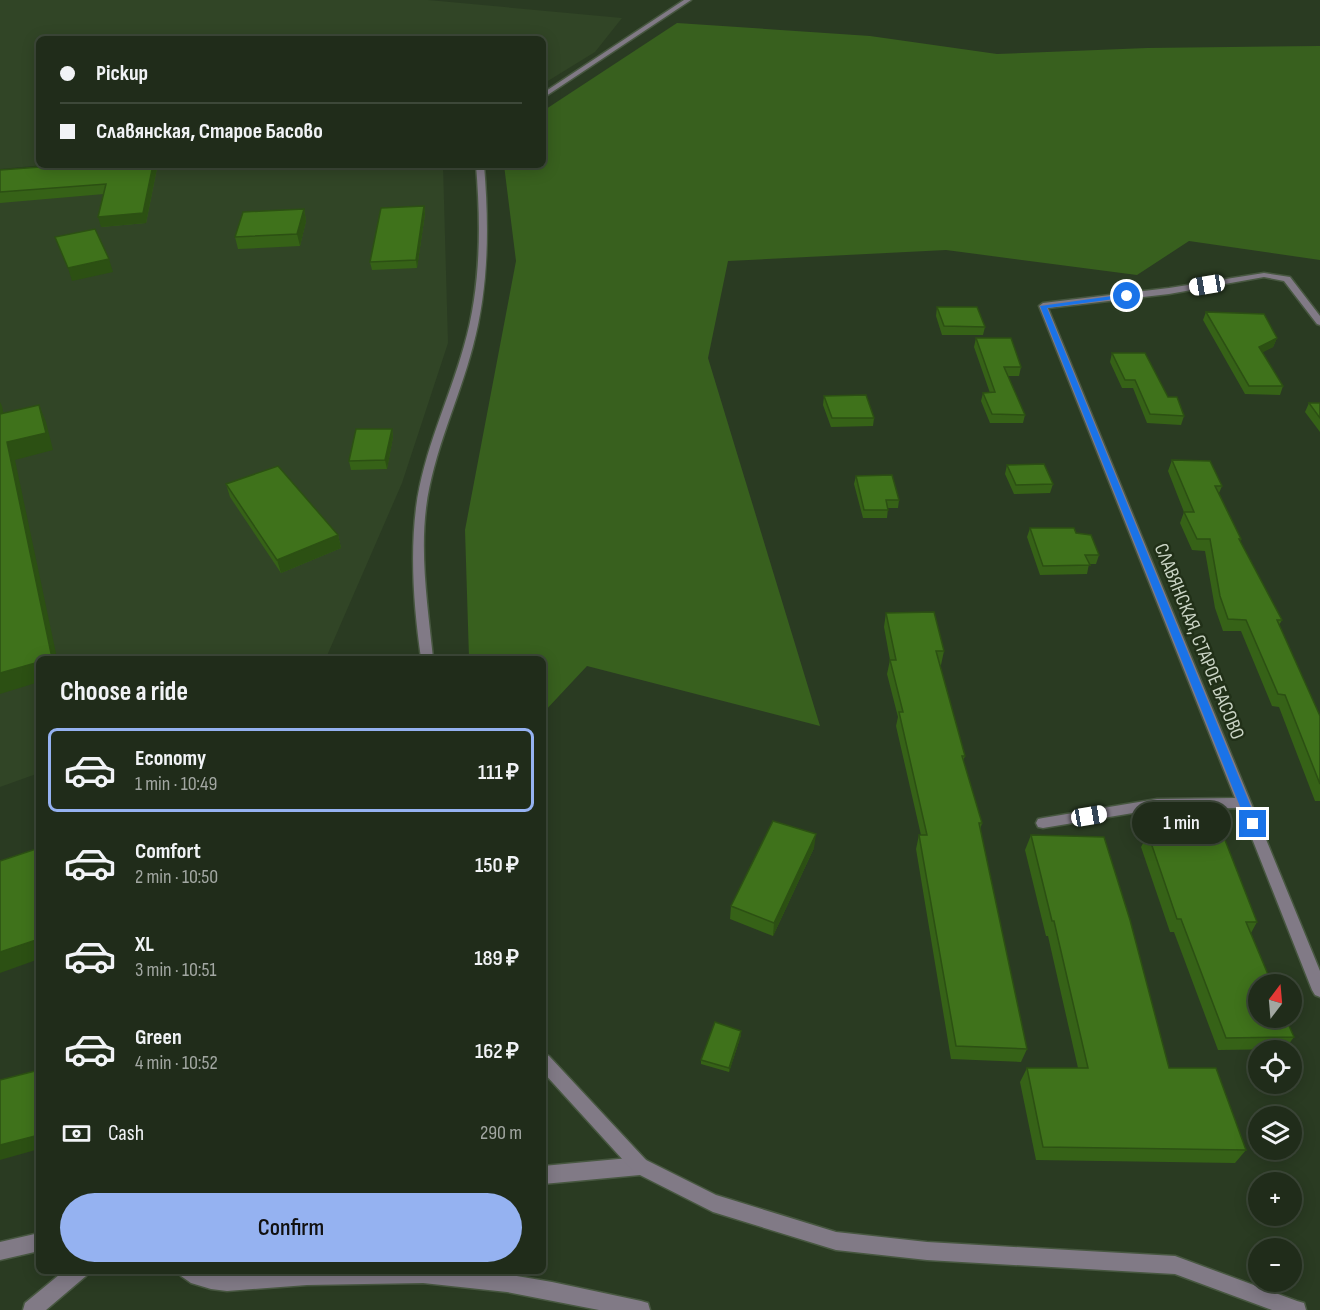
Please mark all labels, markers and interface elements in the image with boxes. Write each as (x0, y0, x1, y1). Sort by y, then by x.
text: Pickup (96, 60, 148, 87)
text: Славянская, Старое Басово (96, 118, 323, 145)
car (1188, 273, 1226, 297)
route start (1113, 282, 1140, 309)
street label: СЛАВЯНСКАЯ, СТАРОЕ БАСОВО (1149, 540, 1249, 743)
text: Choose a ride (60, 676, 188, 708)
icon: car (63, 743, 117, 797)
text: Economy (135, 745, 206, 772)
text: 111 ₽ (478, 759, 519, 786)
text: 1 min · 10:49 (135, 772, 217, 796)
callout: 1 min (1133, 803, 1232, 845)
car (1070, 804, 1108, 828)
route end (1239, 810, 1266, 837)
text: 1 min (1163, 811, 1200, 835)
icon: car (63, 836, 117, 890)
text: Comfort (135, 838, 201, 865)
text: 150 ₽ (475, 852, 519, 879)
text: 2 min · 10:50 (135, 865, 218, 889)
icon: car (63, 929, 117, 983)
text: XL (135, 931, 154, 958)
text: 189 ₽ (474, 945, 519, 972)
text: 3 min · 10:51 (135, 958, 217, 982)
north arrow (1248, 974, 1302, 1028)
map controls (1248, 974, 1302, 1292)
icon: car (63, 1022, 117, 1076)
text: Green (135, 1024, 182, 1051)
text: 162 ₽ (475, 1038, 519, 1065)
button: locate (1248, 1040, 1302, 1094)
text: 4 min · 10:52 (135, 1051, 218, 1075)
button: layers (1248, 1106, 1302, 1160)
icon: cash (60, 1117, 93, 1150)
text: Cash (108, 1120, 144, 1147)
text: 290 m (480, 1121, 522, 1145)
button: + (1248, 1172, 1302, 1226)
button: Confirm (60, 1193, 522, 1262)
button: − (1248, 1238, 1302, 1292)

